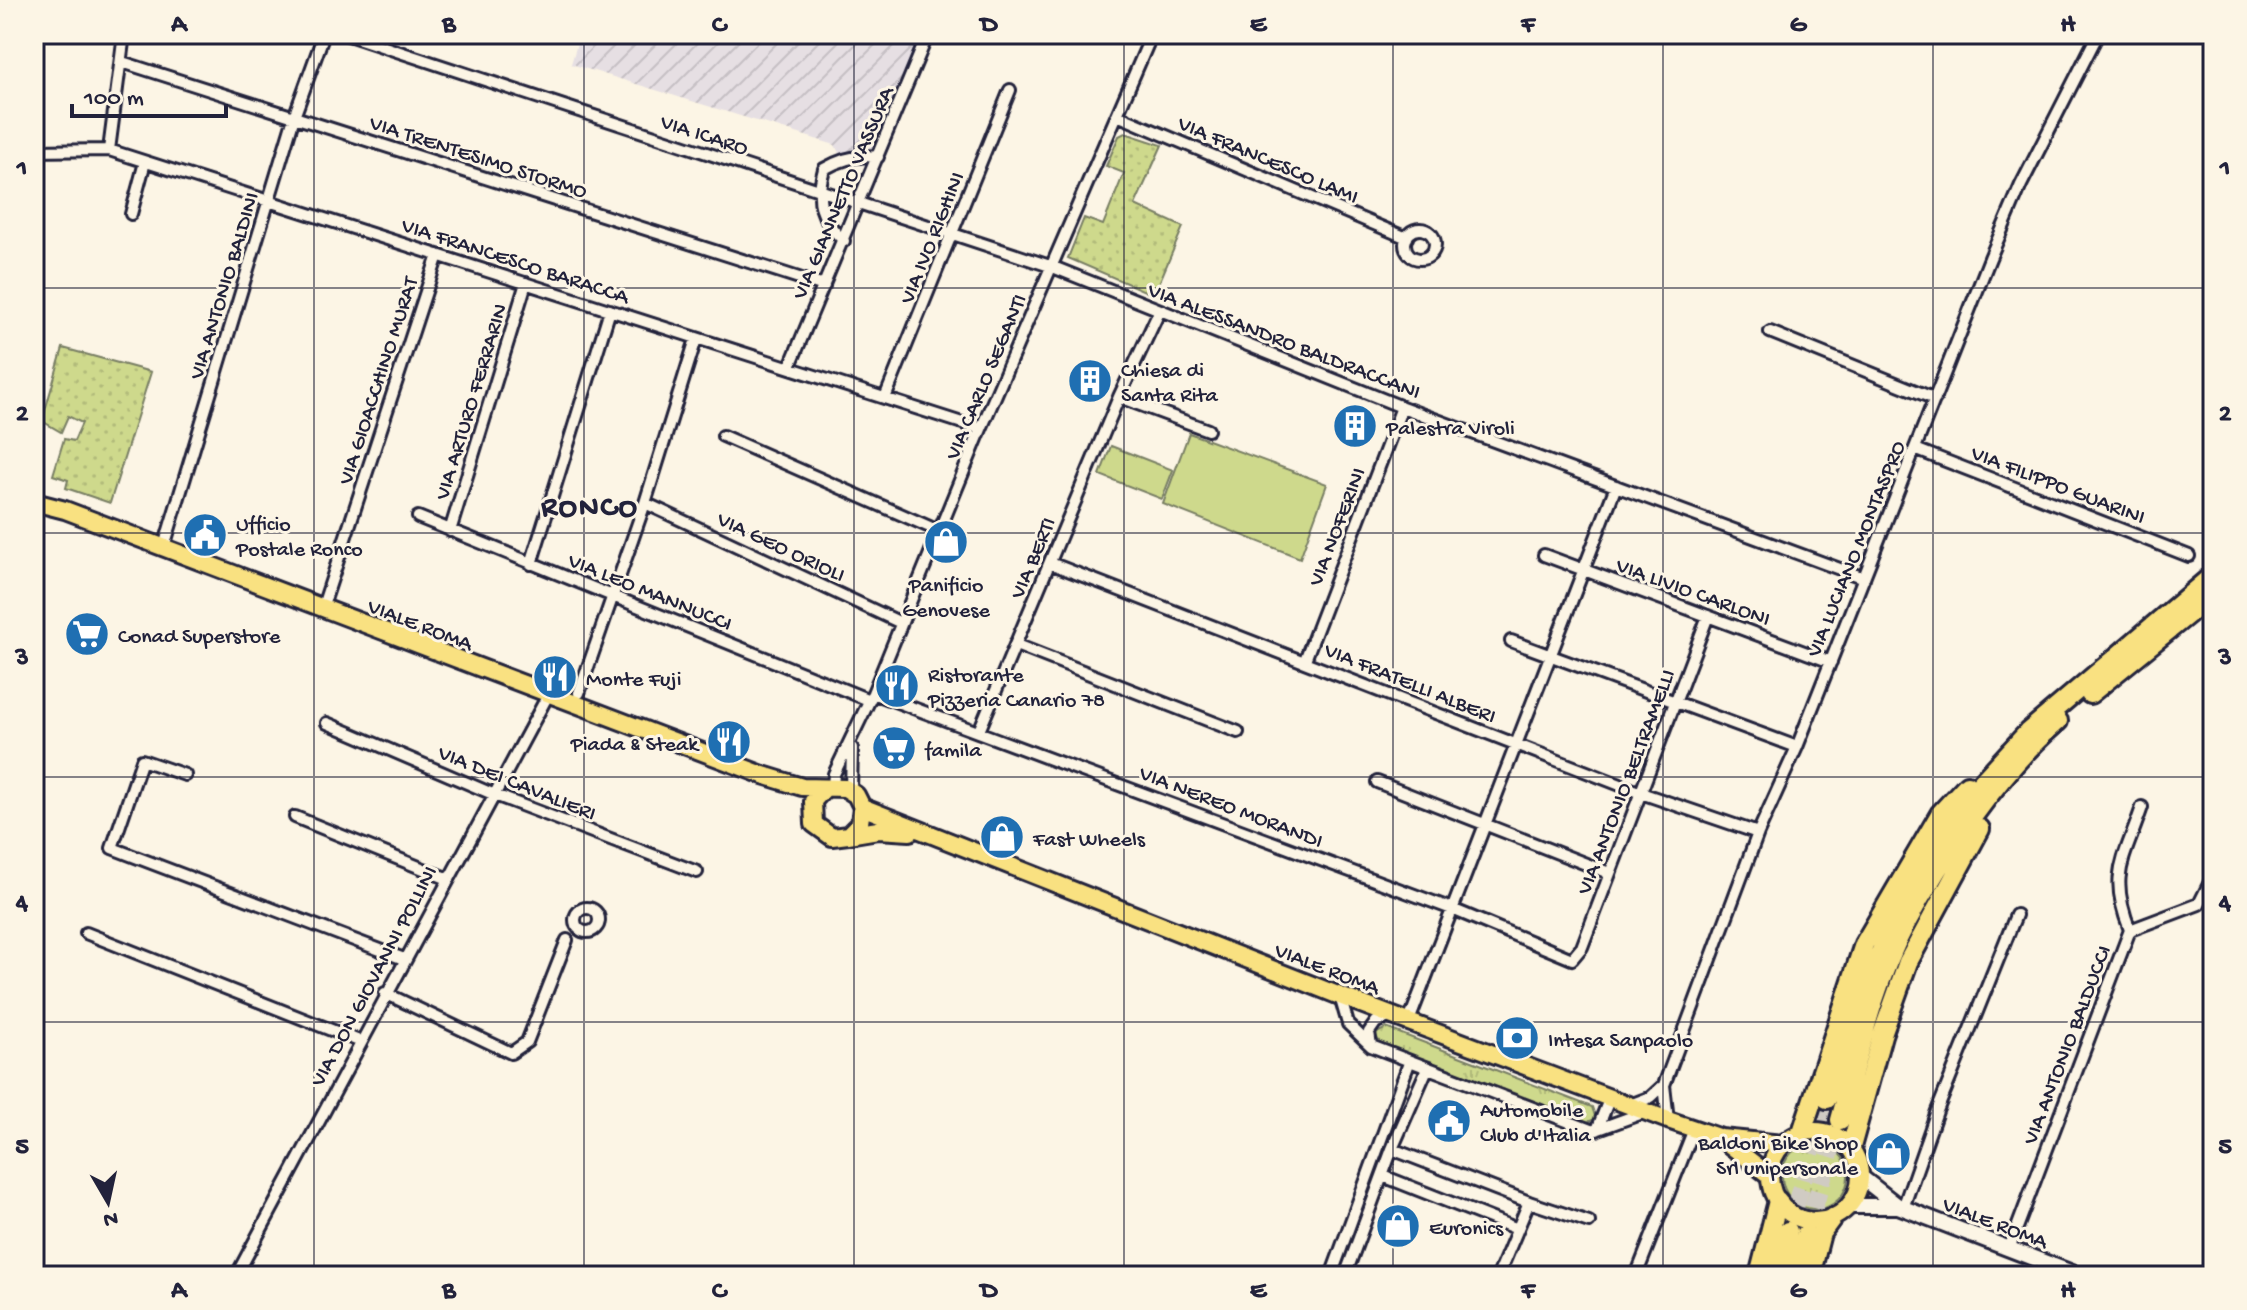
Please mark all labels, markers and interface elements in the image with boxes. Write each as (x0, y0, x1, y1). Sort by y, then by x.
text: A (170, 11, 188, 42)
text: B (441, 11, 457, 42)
text: C (712, 11, 729, 42)
text: D (979, 11, 999, 42)
text: E (1250, 11, 1268, 42)
text: F (1520, 11, 1536, 42)
text: G (1790, 11, 1808, 42)
text: H (2061, 11, 2077, 42)
scale bar (72, 68, 226, 118)
street label: VIA GIANNETTO VASSURA (788, 82, 902, 305)
text: 100 m (83, 85, 144, 114)
street label: VIA ICARO (656, 110, 751, 163)
street label: VIA TRENTESIMO STORMO (365, 111, 590, 206)
street label: VIA FRANCESCO LAMI (1172, 111, 1362, 211)
text: 1 (16, 155, 27, 186)
text: 1 (2219, 155, 2230, 186)
street label: VIA IVO RIGHINI (895, 169, 972, 309)
street label: VIA ANTONIO BALDINI (185, 189, 267, 384)
street label: VIA FRANCESCO BARACCA (397, 213, 633, 312)
street label: VIA GIOACCHINO MURAT (334, 273, 426, 489)
street label: VIA ALESSANDRO BALDRACCANI (1143, 278, 1424, 407)
street label: VIA CARLO SEGANTI (941, 291, 1034, 465)
street label: VIA ARTURO FERRARIN (430, 301, 515, 504)
building icon: Chiesa di Santa Rita (1066, 357, 1114, 405)
place label: Chiesa di Santa Rita (1121, 359, 1219, 410)
text: 2 (16, 400, 29, 431)
text: 2 (2219, 400, 2232, 431)
building icon: Palestra Viroli (1331, 402, 1379, 450)
place label: Palestra Viroli (1385, 417, 1515, 443)
street label: VIA LUCIANO MONTASPRO (1802, 438, 1913, 662)
street label: VIA FILIPPO GUARINI (1966, 441, 2148, 532)
street label: VIA NOFERINI (1304, 465, 1373, 591)
district label: RONCO (540, 492, 639, 527)
street label: VIA GEO ORIOLI (711, 507, 849, 590)
public building icon: Ufficio Postale Ronco (181, 511, 229, 559)
place label: Ufficio Postale Ronco (235, 513, 363, 564)
street label: VIA BERTI (1006, 514, 1063, 604)
shop icon: Panificio Genovese (922, 518, 970, 566)
street label: VIA LEO MANNUCCI (563, 549, 735, 638)
street label: VIA LIVIO CARLONI (1611, 553, 1773, 634)
place label: Panificio Genovese (902, 574, 990, 625)
street label: VIALE ROMA (362, 594, 477, 659)
supermarket icon: Conad Superstore (63, 610, 111, 658)
place label: Conad Superstore (118, 625, 281, 651)
street label: VIA FRATELLI ALBERI (1319, 638, 1499, 731)
text: 3 (14, 644, 29, 675)
text: 3 (2217, 644, 2232, 675)
restaurant icon: Monte Fuji (531, 653, 579, 701)
restaurant icon: Ristorante Pizzeria Canario 78 (873, 662, 921, 710)
place label: Ristorante Pizzeria Canario 78 (927, 664, 1105, 715)
street label: VIA ANTONIO BELTRAMELLI (1572, 666, 1683, 900)
place label: Monte Fuji (586, 668, 681, 694)
restaurant icon: Piada & Steak (705, 718, 753, 766)
supermarket icon: famila (870, 724, 918, 772)
place label: Piada & Steak (570, 733, 700, 759)
place label: famila (924, 739, 982, 765)
street label: VIA DEI CAVALIERI (433, 741, 599, 828)
street label: VIA NEREO MORANDI (1134, 761, 1326, 856)
shop icon: Fast Wheels (978, 813, 1026, 861)
place label: Fast Wheels (1032, 828, 1146, 854)
street label: VIA DON GIOVANNI POLLINI (306, 862, 445, 1093)
text: 4 (15, 889, 29, 920)
text: 4 (2218, 889, 2232, 920)
street label: VIALE ROMA (1269, 938, 1384, 1003)
street label: VIA ANTONIO BALDUCCI (2018, 942, 2119, 1150)
bank icon: Intesa Sanpaolo (1493, 1014, 1541, 1062)
place label: Intesa Sanpaolo (1548, 1029, 1693, 1055)
public building icon: Automobile Club d'Italia (1425, 1097, 1473, 1145)
place label: Automobile Club d'Italia (1480, 1099, 1591, 1150)
shop icon: Baldoni Bike Shop Srl unipersonale (1865, 1130, 1913, 1178)
place label: Baldoni Bike Shop Srl unipersonale (1697, 1132, 1859, 1183)
text: 5 (15, 1133, 29, 1164)
text: 5 (2218, 1133, 2232, 1164)
north arrow (68, 1162, 148, 1242)
street label: VIALE ROMA (1937, 1192, 2052, 1257)
shop icon: Euronics (1374, 1202, 1422, 1250)
text: N (101, 1204, 120, 1232)
place label: Euronics (1429, 1217, 1504, 1243)
text: A (170, 1277, 188, 1308)
text: B (441, 1277, 457, 1308)
text: C (712, 1277, 729, 1308)
text: D (979, 1277, 999, 1308)
text: E (1250, 1277, 1268, 1308)
text: F (1520, 1277, 1536, 1308)
text: G (1790, 1277, 1808, 1308)
text: H (2061, 1277, 2077, 1308)

